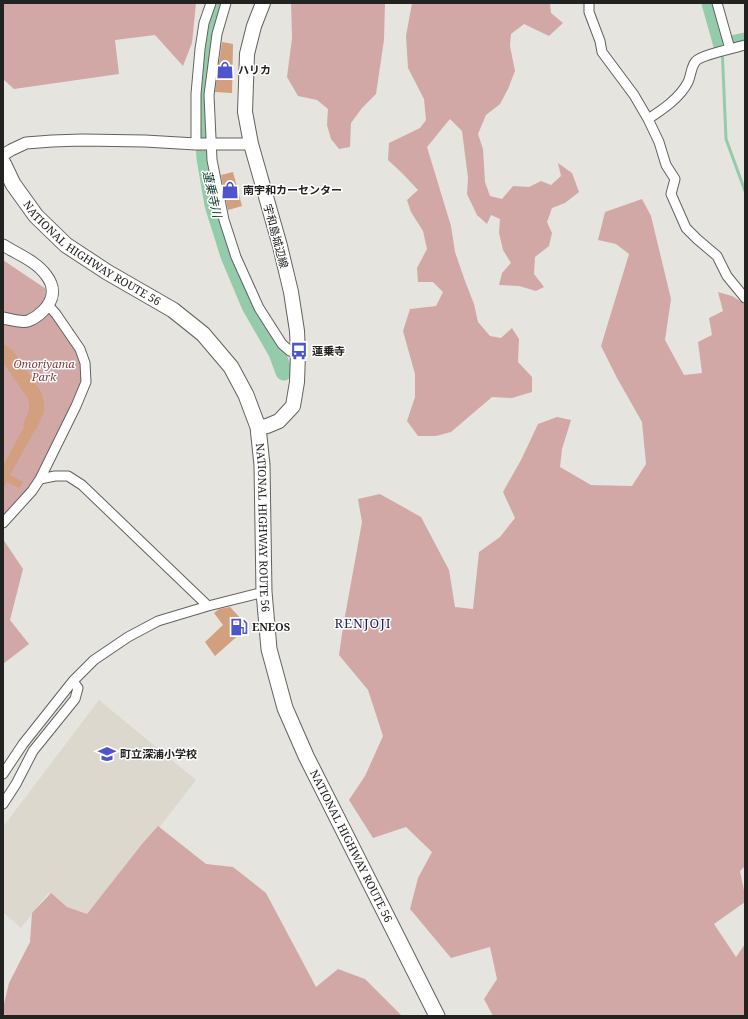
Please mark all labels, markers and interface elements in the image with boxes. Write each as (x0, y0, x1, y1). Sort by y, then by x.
shop icon: ハリカ (215, 60, 235, 80)
place label: ハリカ (238, 62, 271, 77)
water label: 蓮乗寺川 (199, 169, 227, 221)
shop icon: 南宇和カーセンター (220, 180, 240, 200)
place label: 南宇和カーセンター (243, 182, 342, 197)
street label: NATIONAL HIGHWAY ROUTE 56 (20, 197, 164, 309)
street label: 宇和島城辺線 (261, 202, 292, 270)
bus stop icon: 蓮乗寺 (289, 341, 309, 361)
place label: 蓮乗寺 (312, 343, 345, 358)
park label: Omoriyama Park (13, 356, 75, 384)
street label: NATIONAL HIGHWAY ROUTE 56 (253, 442, 274, 613)
district label: RENJOJI (334, 614, 392, 632)
fuel station icon: ENEOS (229, 617, 249, 637)
place label: ENEOS (252, 619, 290, 634)
school or university icon: 町立深浦小学校 (97, 744, 117, 764)
place label: 町立深浦小学校 (120, 746, 197, 761)
street label: NATIONAL HIGHWAY ROUTE 56 (307, 767, 397, 925)

